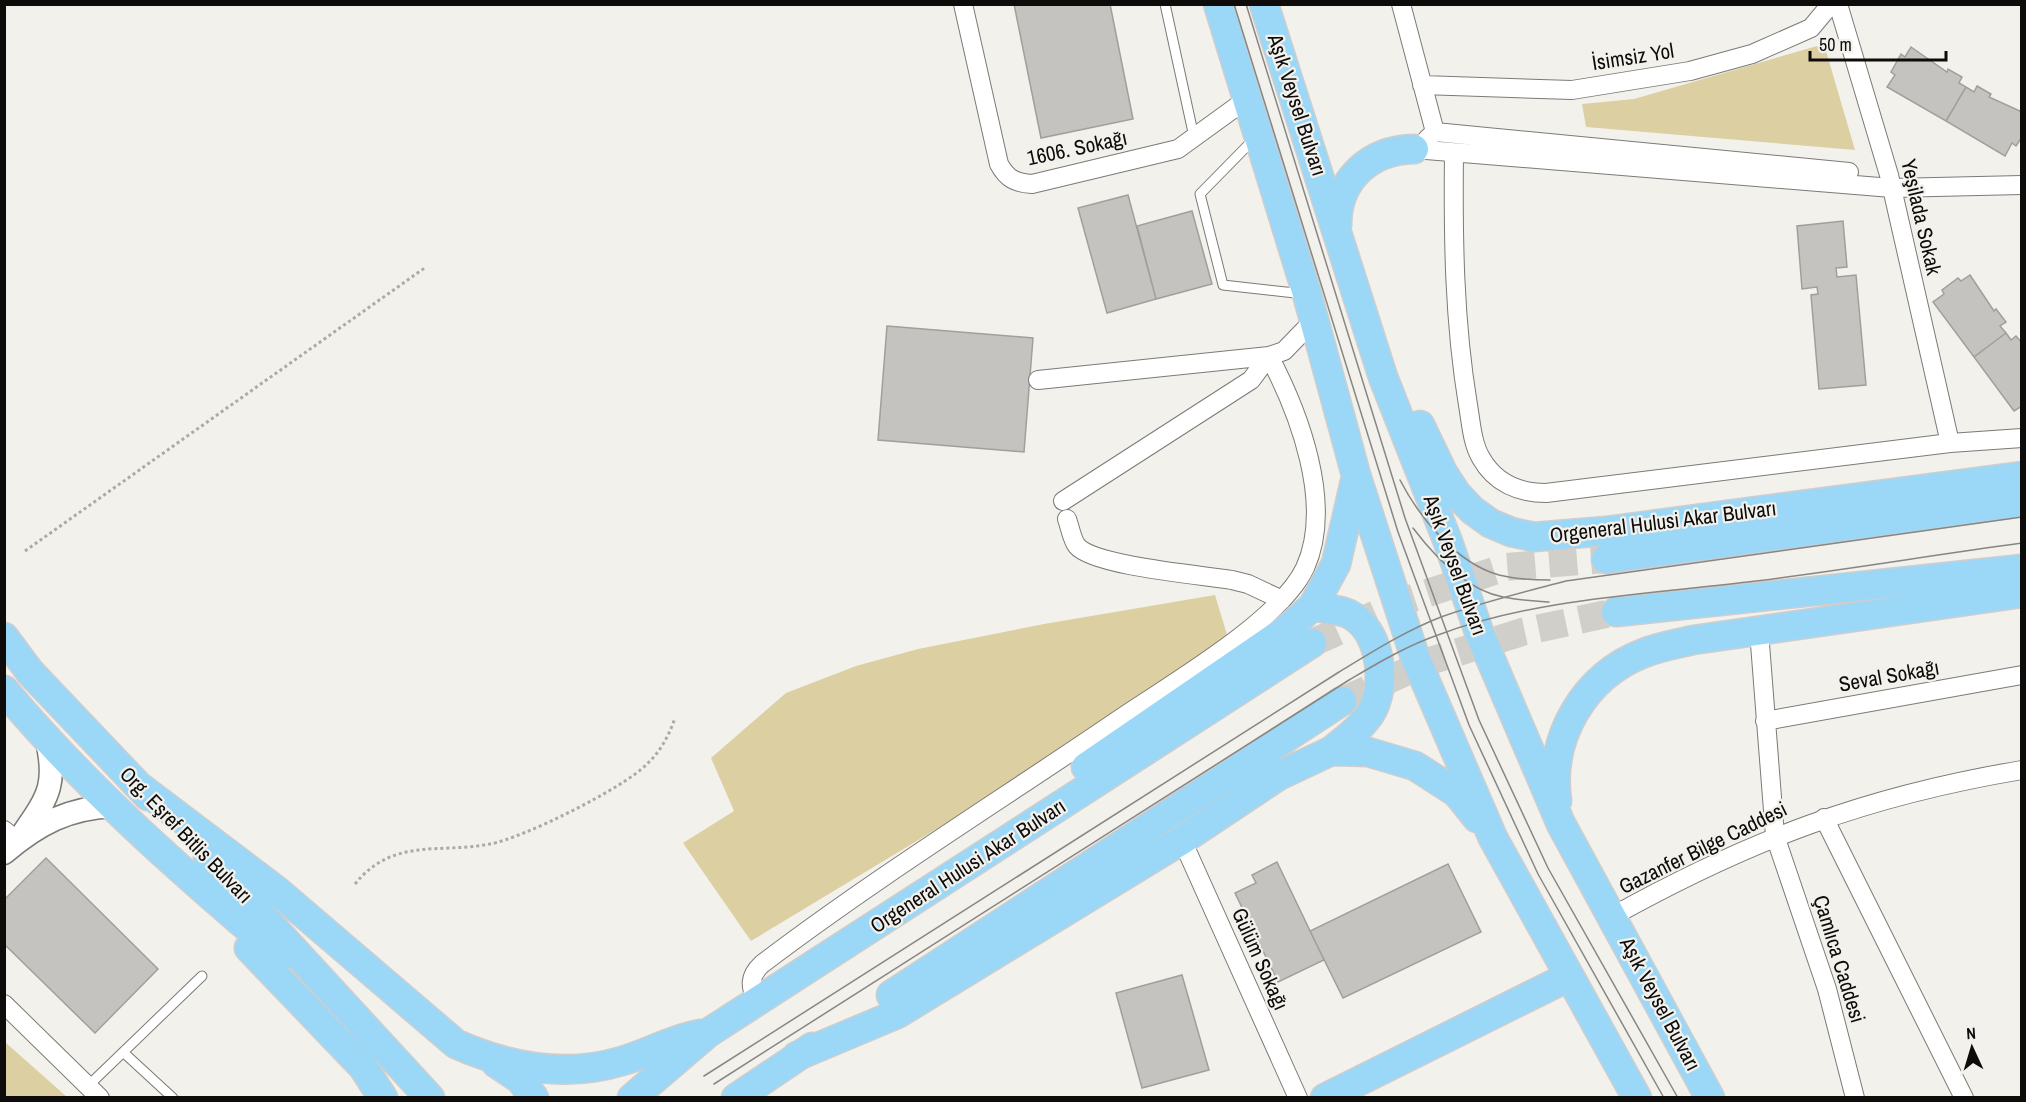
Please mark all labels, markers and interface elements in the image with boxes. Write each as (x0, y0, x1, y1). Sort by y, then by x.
scale bar (1810, 24, 1946, 62)
street label: Aşık Veysel Bulvarı (1261, 29, 1334, 179)
text: 50 m (1819, 32, 1852, 57)
street label: İsimsiz Yol (1590, 36, 1676, 77)
street label: 1606. Sokağı (1024, 123, 1130, 172)
street label: Yeşilada Sokak (1894, 156, 1949, 278)
street label: Aşık Veysel Bulvarı (1416, 490, 1494, 639)
street label: Orgeneral Hulusi Akar Bulvarı (1548, 493, 1778, 550)
street label: Seval Sokağı (1836, 652, 1941, 699)
street label: Org. Eşref Bitlis Bulvarı (113, 760, 259, 909)
street label: Orgeneral Hulusi Akar Bulvarı (864, 791, 1071, 940)
street label: Gazanfer Bilge Caddesi (1614, 794, 1792, 901)
street label: Çamlıca Caddesi (1806, 891, 1873, 1026)
street label: Gülüm Sokağı (1225, 903, 1296, 1015)
street label: Aşık Veysel Bulvarı (1613, 931, 1708, 1076)
north arrow (1942, 1018, 2002, 1078)
text: N (1965, 1022, 1976, 1044)

